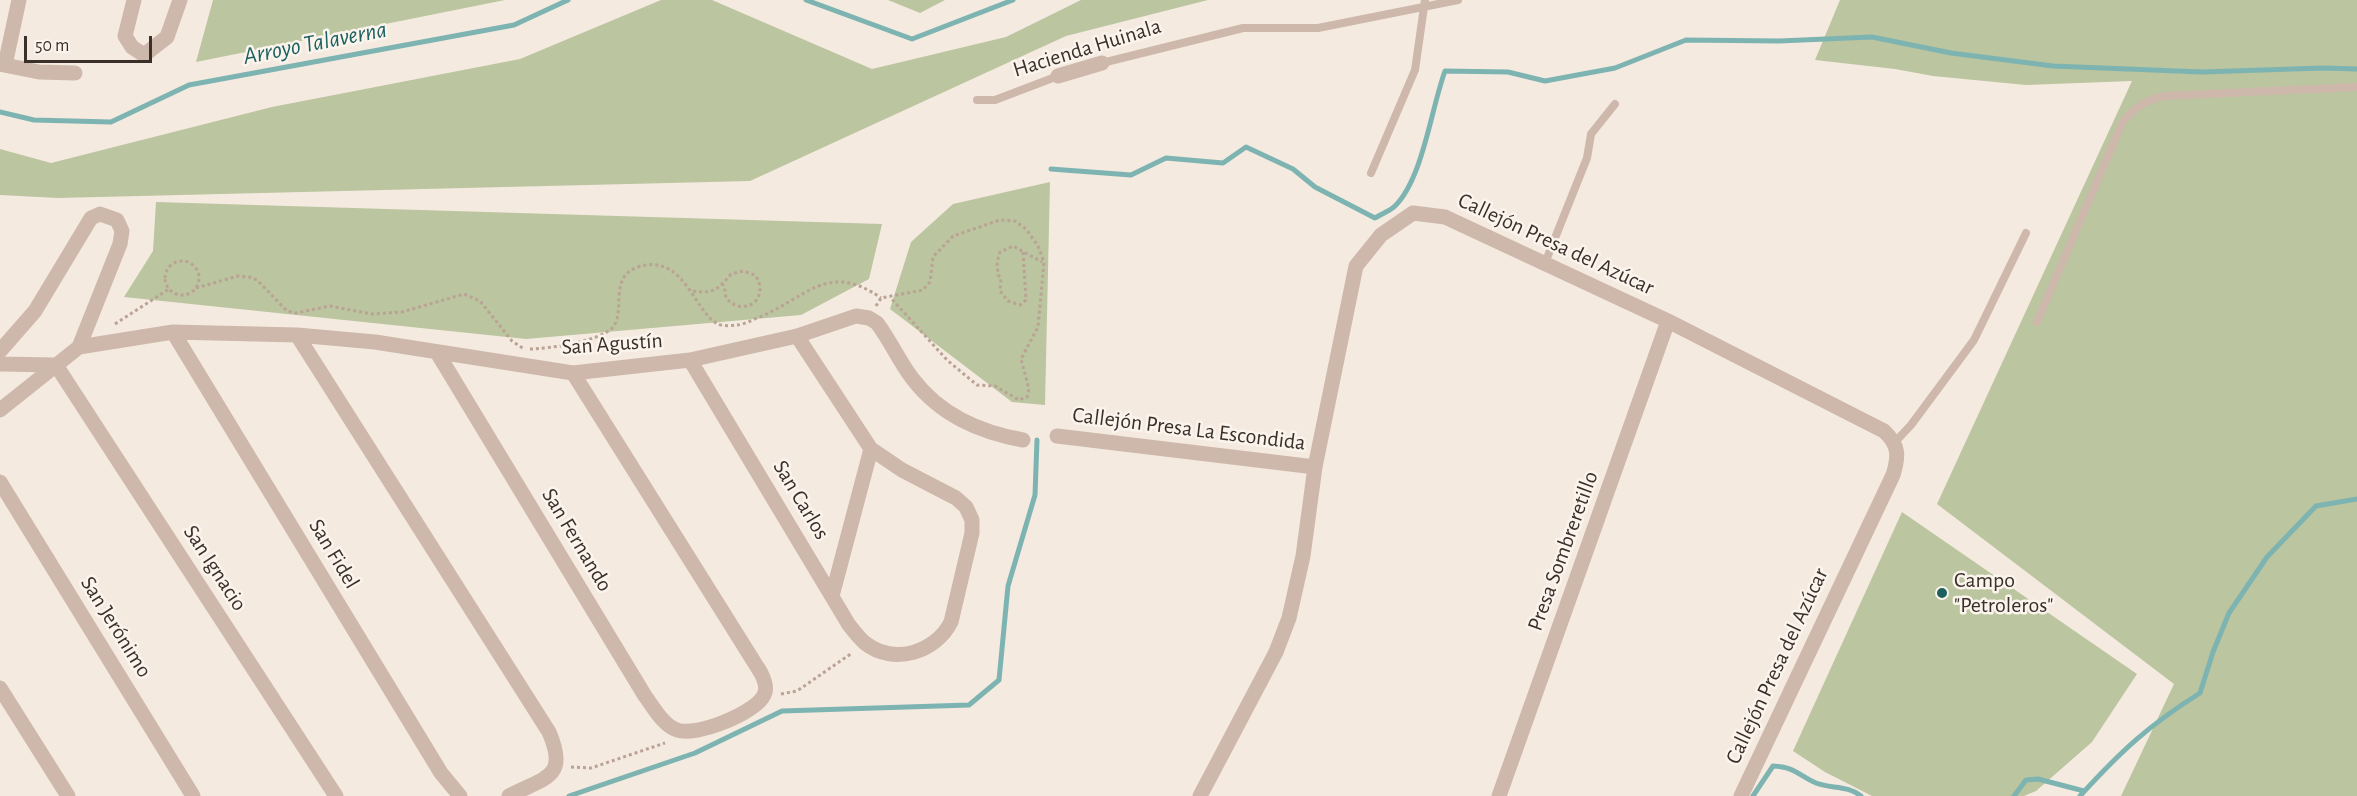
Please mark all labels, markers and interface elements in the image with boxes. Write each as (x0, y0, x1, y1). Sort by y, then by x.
street label: Hacienda Huinala (1010, 13, 1164, 83)
water label: Arroyo Talaverna (241, 15, 389, 71)
scale bar (27, 24, 154, 62)
text: 50 m (35, 37, 69, 55)
street label: Callejón Presa del Azúcar (1454, 187, 1658, 301)
street label: San Agustín (561, 327, 663, 361)
street label: Callejón Presa La Escondida (1071, 402, 1307, 456)
street label: San Carlos (767, 456, 835, 544)
street label: Presa Sombreretillo (1522, 468, 1604, 634)
street label: San Fernando (536, 484, 618, 596)
street label: San Fidel (303, 514, 365, 594)
street label: San Ignacio (178, 520, 252, 616)
street label: Callejón Presa del Azúcar (1720, 564, 1834, 768)
place label: Campo "Petroleros" (1954, 567, 2053, 618)
street label: San Jerónimo (75, 572, 157, 682)
marker: Campo "Petroleros" (1935, 586, 1949, 600)

